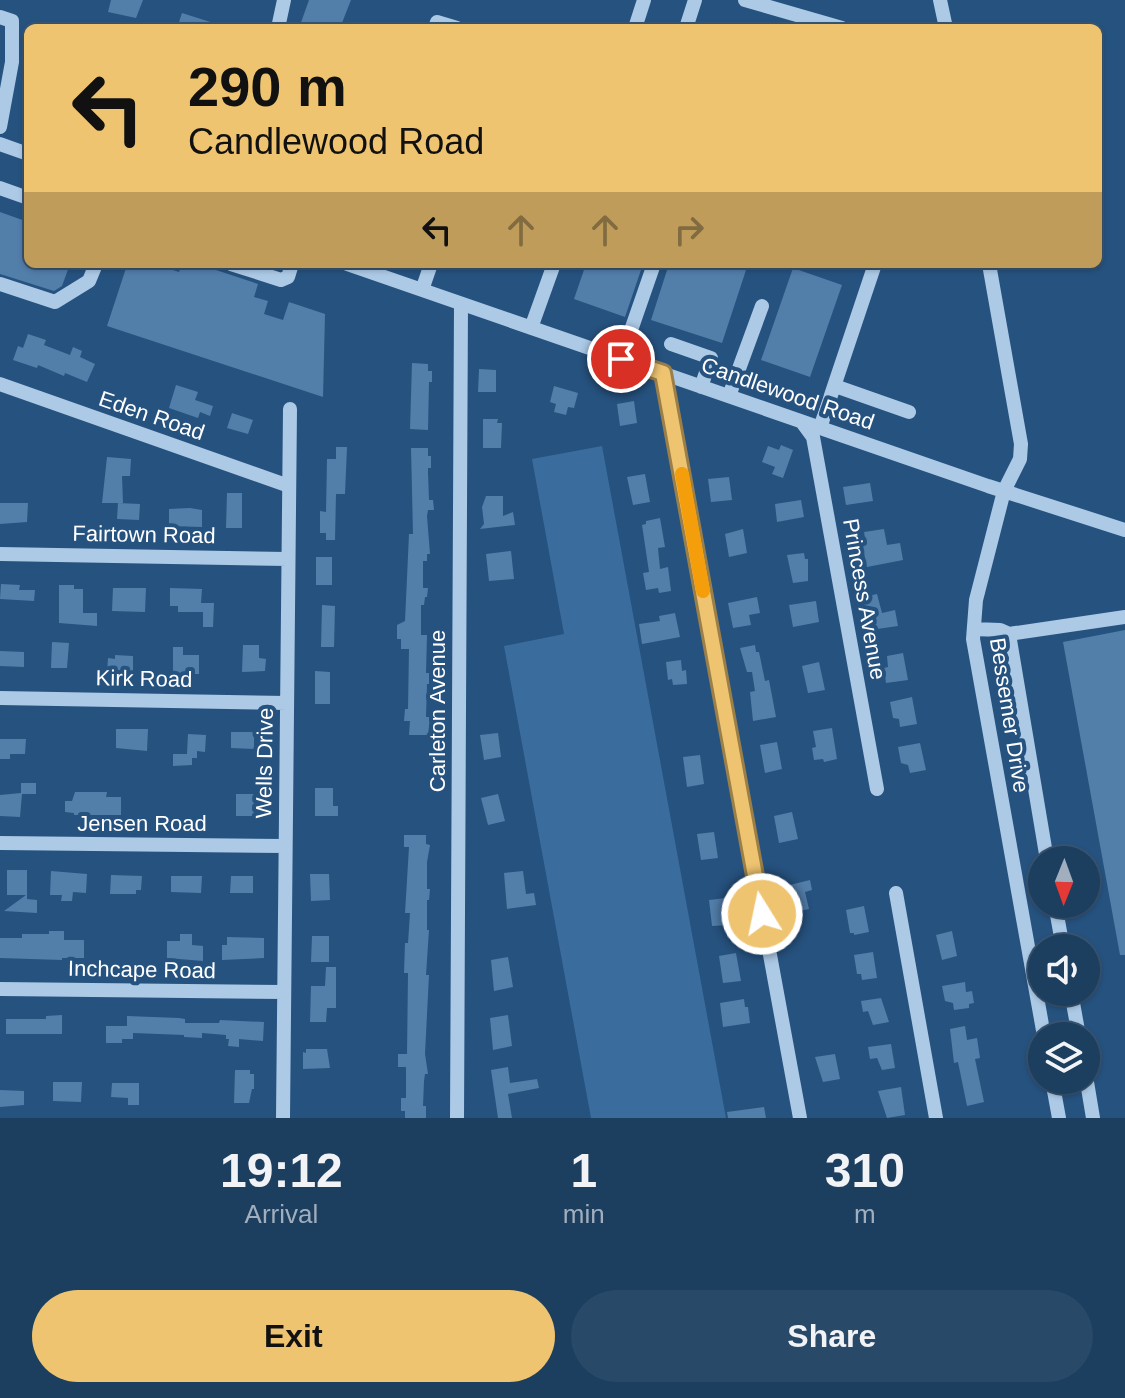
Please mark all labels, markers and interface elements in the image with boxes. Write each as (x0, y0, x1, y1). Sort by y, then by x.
text: 290 m (188, 55, 347, 118)
icon: left (56, 56, 160, 160)
text: Candlewood Road (188, 121, 484, 162)
icon: left (415, 208, 459, 252)
icon: ahead (499, 208, 543, 252)
icon: ahead (583, 208, 627, 252)
icon: right (667, 208, 711, 252)
pin (587, 325, 655, 393)
icon: arrive (599, 337, 643, 381)
street label: Candlewood Road (698, 352, 877, 435)
street label: Eden Road (96, 386, 208, 445)
street label: Princess Avenue (838, 516, 891, 682)
street label: Fairtown Road (72, 521, 216, 548)
street label: Carleton Avenue (425, 630, 450, 792)
street label: Bessemer Drive (985, 636, 1034, 794)
street label: Kirk Road (95, 665, 192, 692)
street label: Wells Drive (251, 707, 278, 819)
street label: Jensen Road (77, 811, 207, 836)
north arrow (1028, 846, 1100, 918)
map controls (1028, 846, 1100, 1094)
position arrow (720, 872, 804, 956)
button: sound (1028, 934, 1100, 1006)
street label: Inchcape Road (68, 956, 216, 983)
button: layers (1028, 1022, 1100, 1094)
text: 19:12 (220, 1144, 343, 1197)
text: 1 (570, 1144, 597, 1197)
text: 310 (825, 1144, 905, 1197)
text: Arrival (245, 1199, 318, 1229)
text: min (563, 1199, 605, 1229)
text: m (854, 1199, 876, 1229)
button: Exit (32, 1290, 555, 1382)
button: Share (571, 1290, 1093, 1382)

